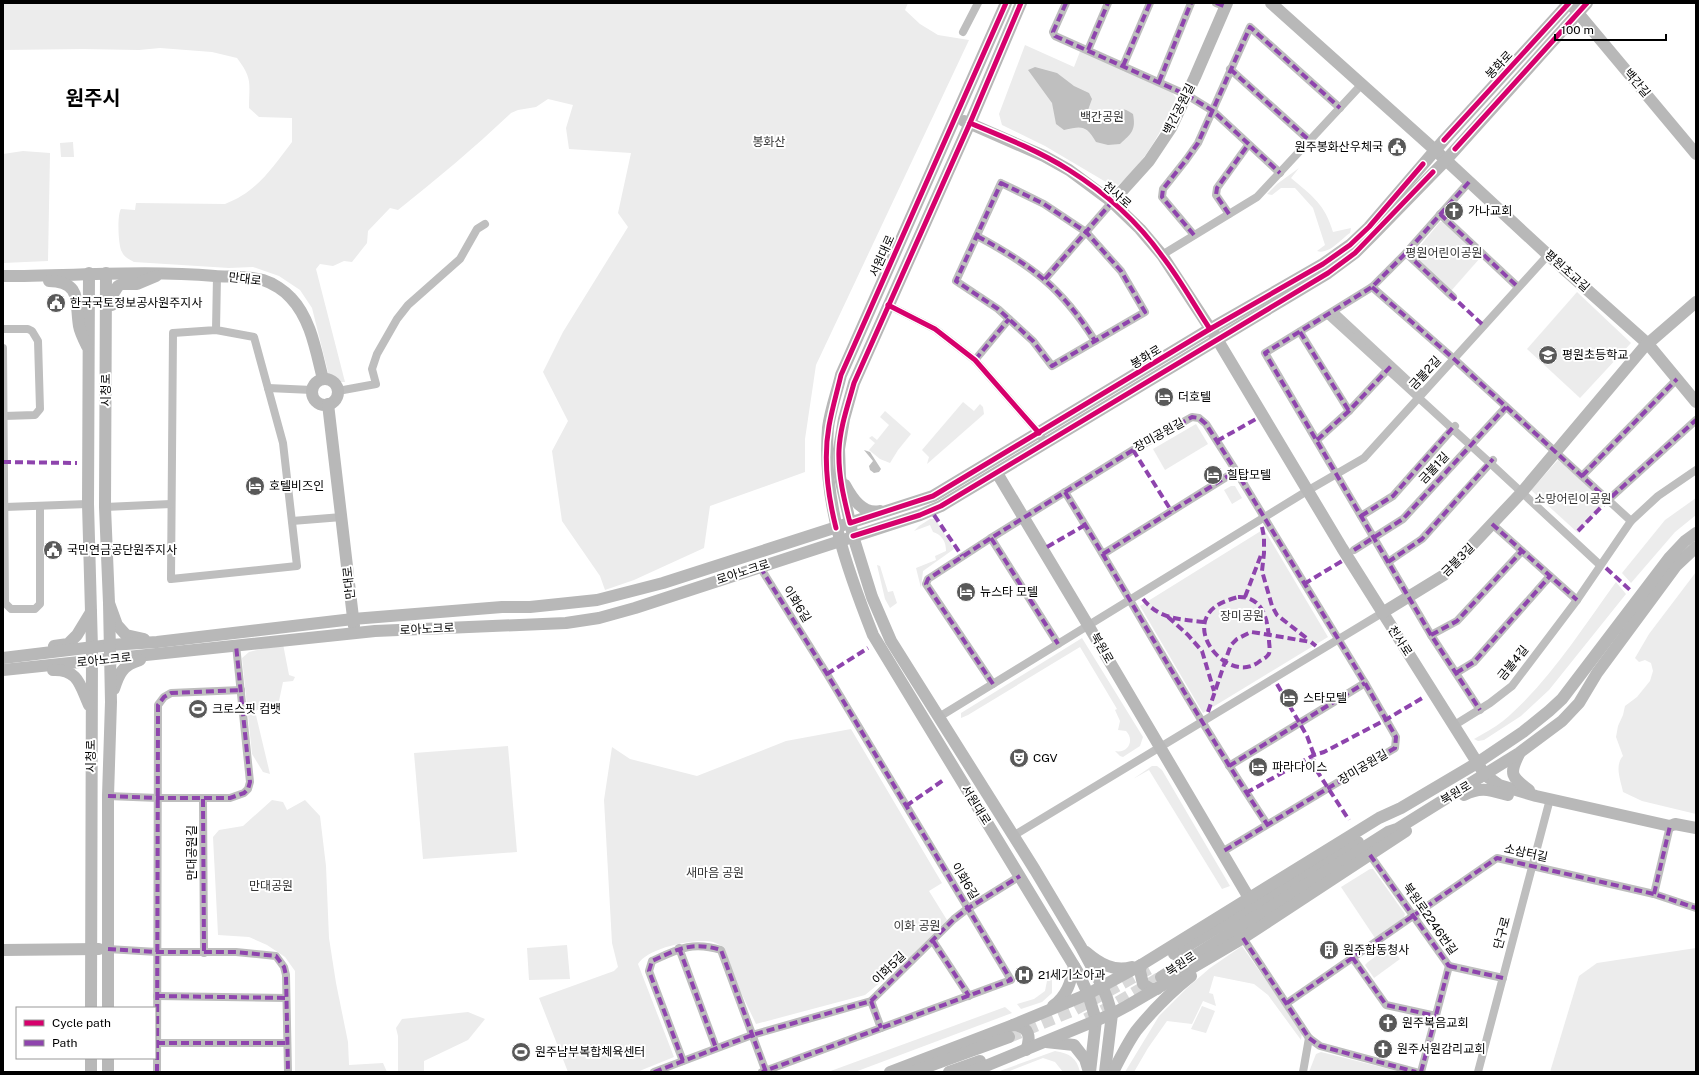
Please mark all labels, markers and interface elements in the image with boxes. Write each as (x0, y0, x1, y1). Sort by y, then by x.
scale bar (1555, 16, 1666, 42)
text: 100 m (1561, 23, 1594, 37)
street label: 봉화로 (1483, 48, 1515, 82)
street label: 백간길 (1621, 66, 1653, 100)
street label: 백간공원길 (1160, 81, 1198, 137)
district label: 원주시 (65, 86, 121, 110)
park label: 백간공원 (1080, 110, 1124, 124)
park label: 봉화산 (752, 135, 786, 149)
public building icon: 원주봉화산우체국 (1386, 136, 1408, 158)
place label: 원주봉화산우체국 (1295, 140, 1383, 154)
street label: 천사로 (1100, 179, 1134, 211)
church icon: 가나교회 (1443, 200, 1465, 222)
place label: 가나교회 (1468, 204, 1512, 218)
street label: 서원대로 (867, 233, 897, 279)
park label: 평원어린이공원 (1405, 246, 1483, 260)
street label: 평원초교길 (1542, 247, 1592, 295)
street label: 만대로 (228, 270, 262, 288)
public building icon: 한국국토정보공사원주지사 (45, 292, 67, 314)
place label: 한국국토정보공사원주지사 (70, 296, 202, 310)
street label: 봉화로 (1128, 342, 1164, 372)
school or university icon: 평원초등학교 (1537, 344, 1559, 366)
place label: 평원초등학교 (1562, 348, 1628, 362)
street label: 금불2길 (1406, 353, 1444, 393)
street label: 시청로 (99, 373, 113, 407)
hotel icon: 더호텔 (1153, 386, 1175, 408)
place label: 더호텔 (1178, 390, 1211, 404)
street label: 장미공원길 (1131, 415, 1187, 455)
street label: 금불1길 (1416, 449, 1452, 487)
hotel icon: 힐탑모텔 (1202, 464, 1224, 486)
place label: 힐탑모텔 (1227, 468, 1271, 482)
hotel icon: 호텔비즈인 (244, 475, 266, 497)
place label: 호텔비즈인 (269, 479, 324, 493)
park label: 소망어린이공원 (1534, 492, 1612, 506)
public building icon: 국민연금공단원주지사 (42, 539, 64, 561)
street label: 금불3길 (1439, 541, 1477, 579)
place label: 국민연금공단원주지사 (67, 543, 177, 557)
street label: 로아노크로 (715, 557, 771, 587)
street label: 만대로 (340, 566, 358, 600)
hotel icon: 뉴스타 모텔 (955, 581, 977, 603)
street label: 이화6길 (780, 583, 814, 625)
place label: 뉴스타 모텔 (980, 585, 1038, 599)
park label: 장미공원 (1220, 609, 1264, 623)
street label: 로아노크로 (399, 621, 455, 637)
street label: 천사로 (1385, 623, 1415, 659)
street label: 북원로 (1088, 630, 1116, 666)
street label: 금불4길 (1495, 643, 1531, 683)
street label: 로아노크로 (76, 650, 132, 670)
hotel icon: 스타모텔 (1278, 687, 1300, 709)
place label: 스타모텔 (1303, 691, 1347, 705)
sports icon: 크로스핏 컴뱃 (187, 698, 209, 720)
place label: 크로스핏 컴뱃 (212, 702, 281, 716)
street label: 시청로 (84, 739, 98, 773)
theatre icon: CGV (1008, 747, 1030, 769)
street label: 장미공원길 (1336, 747, 1390, 787)
place label: CGV (1033, 751, 1058, 765)
hotel icon: 파라다이스 (1247, 756, 1269, 778)
place label: 파라다이스 (1272, 760, 1327, 774)
street label: 북원로 (1438, 778, 1474, 808)
street label: 서원대로 (958, 783, 994, 827)
street label: 만대공원길 (185, 825, 199, 881)
street label: 소삼터길 (1503, 842, 1549, 864)
street label: 이화6길 (949, 860, 981, 902)
park label: 새마음 공원 (686, 866, 744, 880)
park label: 만대공원 (249, 879, 293, 893)
street label: 북원로2246번길 (1400, 880, 1460, 958)
street label: 단구로 (1491, 915, 1513, 951)
park label: 이화 공원 (893, 919, 941, 933)
building icon: 원주합동청사 (1318, 939, 1340, 961)
place label: 원주합동청사 (1343, 943, 1409, 957)
street label: 이화5길 (869, 949, 909, 987)
street label: 북원로 (1163, 949, 1199, 979)
hospital icon: 21세기소아과 (1013, 964, 1035, 986)
place label: 21세기소아과 (1038, 968, 1105, 982)
legend (16, 1007, 156, 1059)
church icon: 원주복음교회 (1377, 1012, 1399, 1034)
text: Cycle path (52, 1016, 111, 1030)
place label: 원주복음교회 (1402, 1016, 1468, 1030)
text: Path (52, 1036, 78, 1050)
church icon: 원주서원감리교회 (1372, 1038, 1394, 1060)
sports icon: 원주남부복합체육센터 (510, 1041, 532, 1063)
place label: 원주서원감리교회 (1397, 1042, 1485, 1056)
place label: 원주남부복합체육센터 (535, 1045, 645, 1059)

